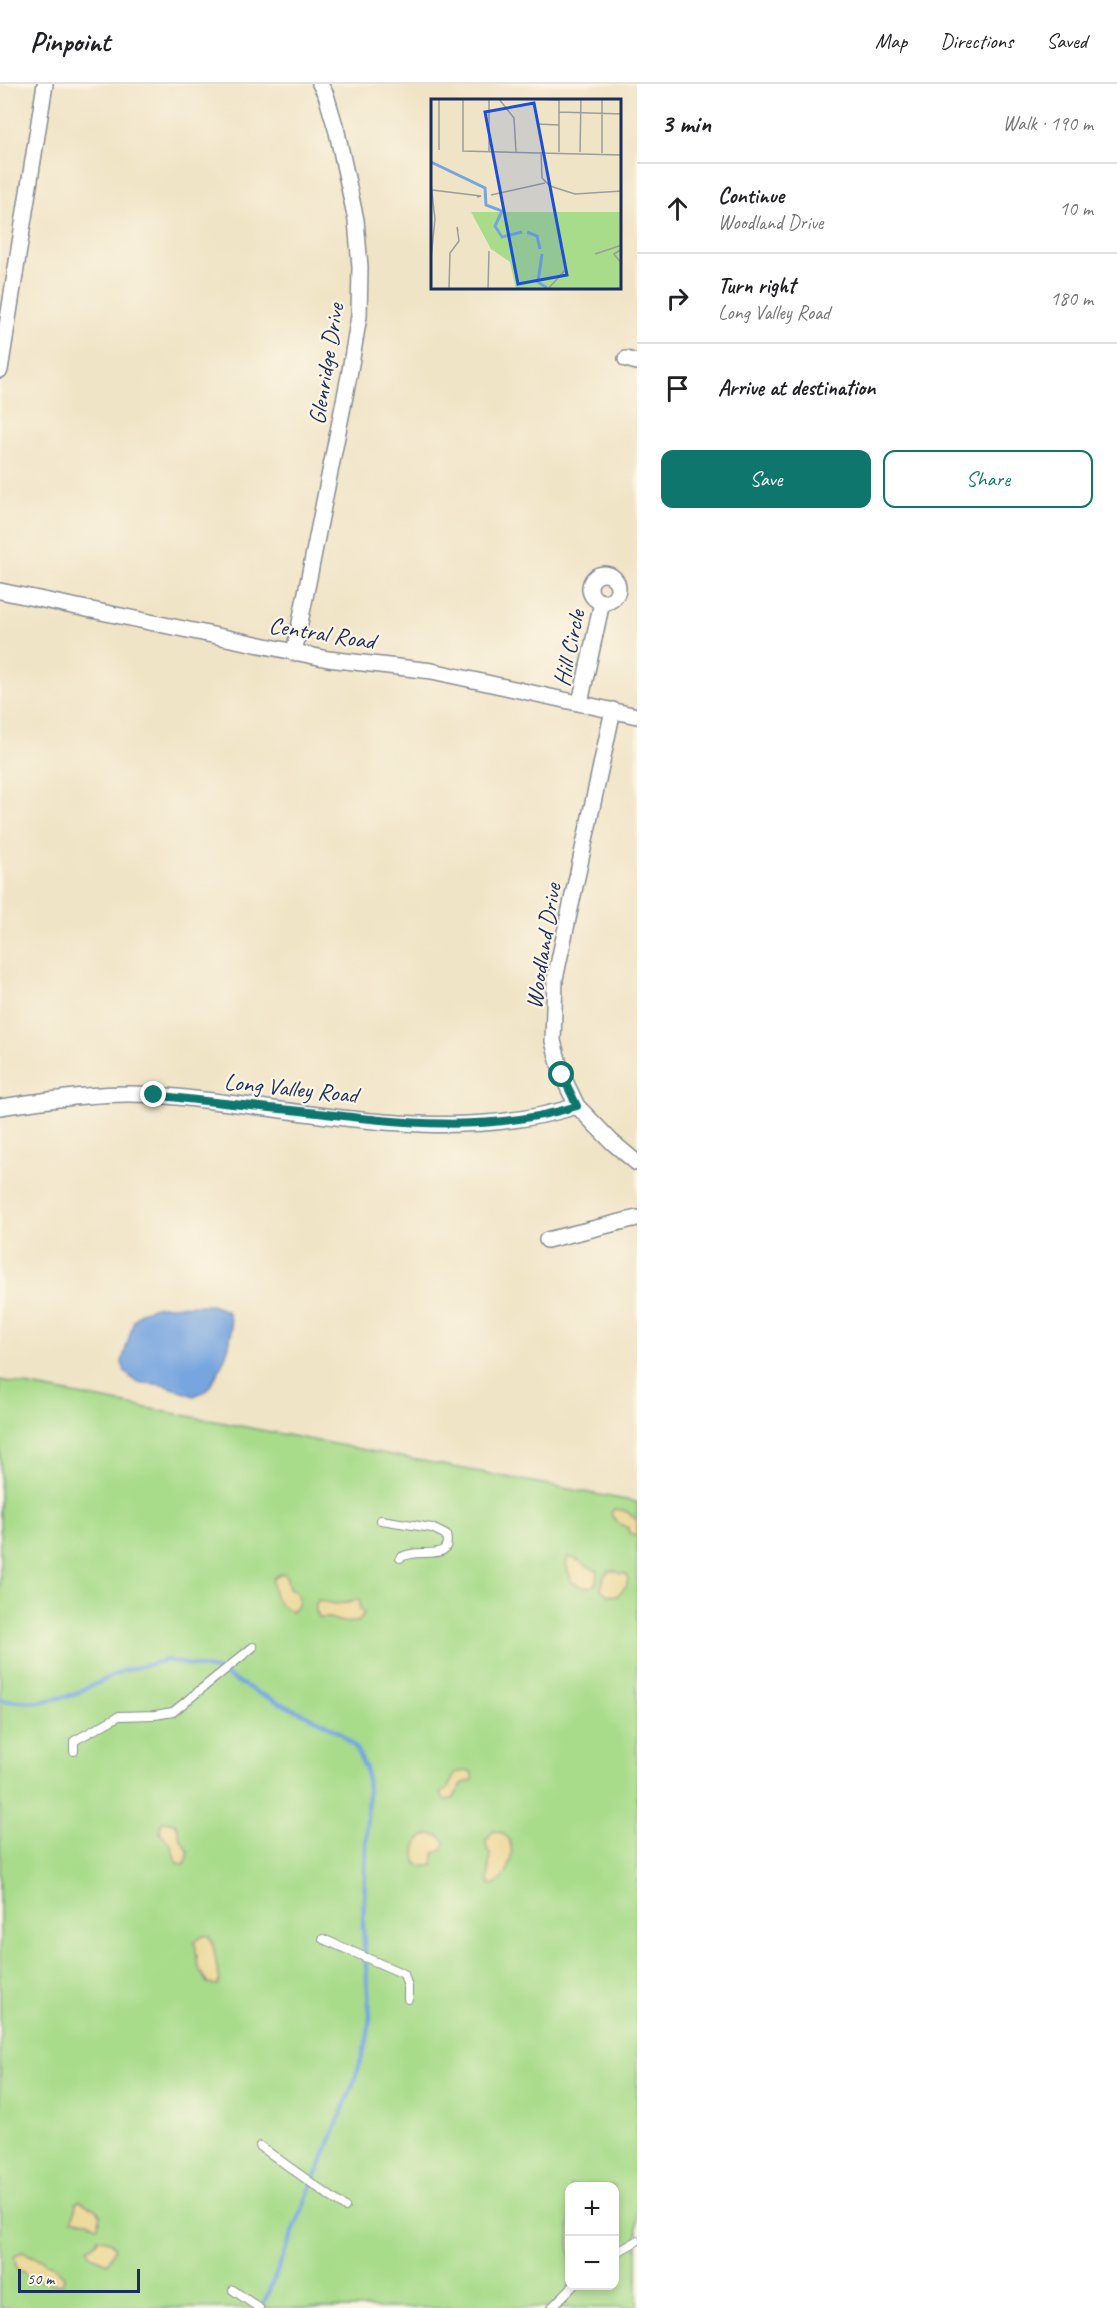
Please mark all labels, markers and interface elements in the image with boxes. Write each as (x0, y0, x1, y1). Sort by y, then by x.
text: Pinpoint (30, 24, 110, 59)
text: Map (875, 28, 907, 54)
text: Directions (940, 28, 1013, 54)
text: Saved (1046, 28, 1087, 54)
inset map (431, 99, 622, 290)
text: 3 min (661, 107, 711, 140)
text: Walk · 190 m (1003, 111, 1093, 136)
text: Continue (718, 182, 784, 210)
icon: ahead (661, 192, 694, 225)
text: 10 m (1059, 196, 1093, 221)
text: Woodland Drive (718, 210, 823, 235)
text: Turn right (718, 272, 795, 300)
icon: right (661, 282, 694, 315)
text: 180 m (1050, 286, 1093, 311)
street label: Glenridge Drive (302, 299, 351, 427)
text: Long Valley Road (718, 300, 830, 325)
icon: arrive (661, 372, 694, 405)
text: Arrive at destination (718, 374, 875, 402)
button: Save (661, 450, 871, 508)
button: Share (883, 450, 1093, 508)
street label: Hill Circle (546, 605, 592, 689)
street label: Central Road (267, 610, 381, 657)
street label: Woodland Drive (518, 879, 568, 1011)
route start (548, 1061, 574, 1087)
street label: Long Valley Road (223, 1066, 363, 1110)
route end (140, 1081, 166, 1107)
map controls (565, 2182, 619, 2290)
button: + (565, 2182, 619, 2236)
button: − (565, 2236, 619, 2290)
scale bar (18, 2266, 140, 2294)
text: 50 m (27, 2269, 54, 2289)

